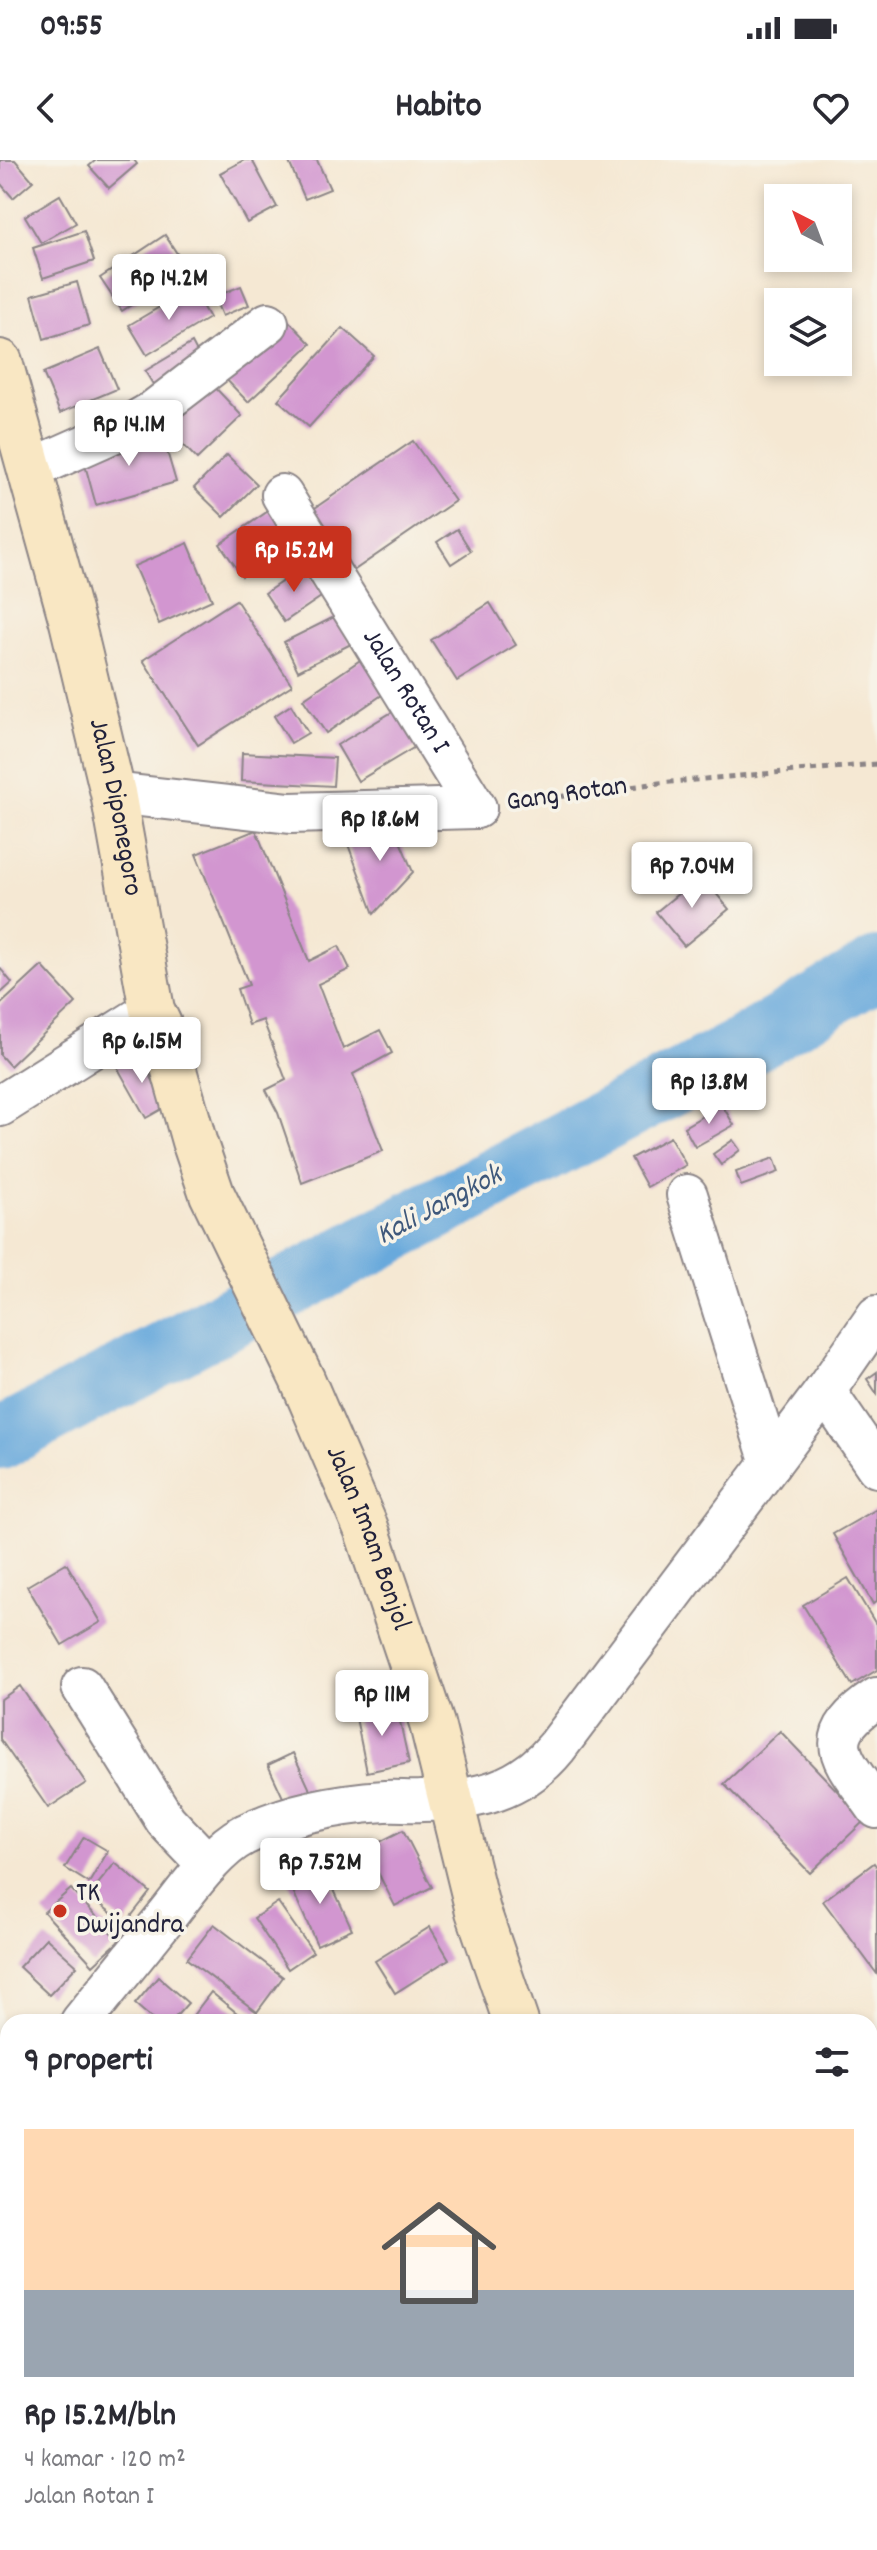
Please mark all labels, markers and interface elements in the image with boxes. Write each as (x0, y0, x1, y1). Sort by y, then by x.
text: 09:55 (40, 7, 103, 50)
text: Habito (395, 82, 482, 134)
icon: back (24, 86, 68, 130)
icon: heart (809, 86, 853, 130)
north arrow (764, 184, 852, 272)
map controls (764, 184, 852, 376)
pin: Rp 14.2M (86, 254, 252, 322)
text: Rp 14.2M (130, 261, 208, 298)
button: layers (764, 288, 852, 376)
pin: Rp 14.1M (46, 400, 212, 468)
text: Rp 14.1M (93, 407, 165, 444)
pin: Rp 15.2M (211, 526, 377, 594)
text: Rp 15.2M (254, 533, 334, 570)
street label: Jalan Rotan I (350, 622, 458, 763)
street label: Jalan Diponegoro (76, 715, 151, 899)
street label: Gang Rotan (504, 768, 630, 824)
pin: Rp 18.6M (297, 795, 463, 863)
text: Rp 18.6M (340, 802, 420, 839)
pin: Rp 7.04M (609, 842, 775, 910)
text: Rp 7.04M (649, 849, 735, 886)
pin: Rp 6.15M (59, 1017, 225, 1085)
text: Rp 6.15M (102, 1024, 182, 1061)
pin: Rp 13.8M (626, 1058, 792, 1126)
text: Rp 13.8M (670, 1065, 748, 1102)
water label: Kali Jangkok (369, 1155, 513, 1258)
street label: Jalan Imam Bonjol (313, 1440, 419, 1636)
pin: Rp 11M (317, 1670, 447, 1738)
text: Rp 11M (353, 1677, 411, 1714)
pin: Rp 7.52M (237, 1838, 403, 1906)
text: Rp 7.52M (278, 1845, 362, 1882)
place label: TK Dwijandra (76, 1875, 185, 1947)
marker: TK Dwijandra (51, 1902, 69, 1920)
text: 9 properti (24, 2038, 153, 2087)
icon: filters (810, 2040, 854, 2084)
icon: home (367, 2181, 511, 2325)
text: Rp 15.2M/bln (24, 2393, 176, 2442)
text: 4 kamar · 120 m² (24, 2442, 186, 2479)
text: Jalan Rotan I (24, 2479, 154, 2516)

